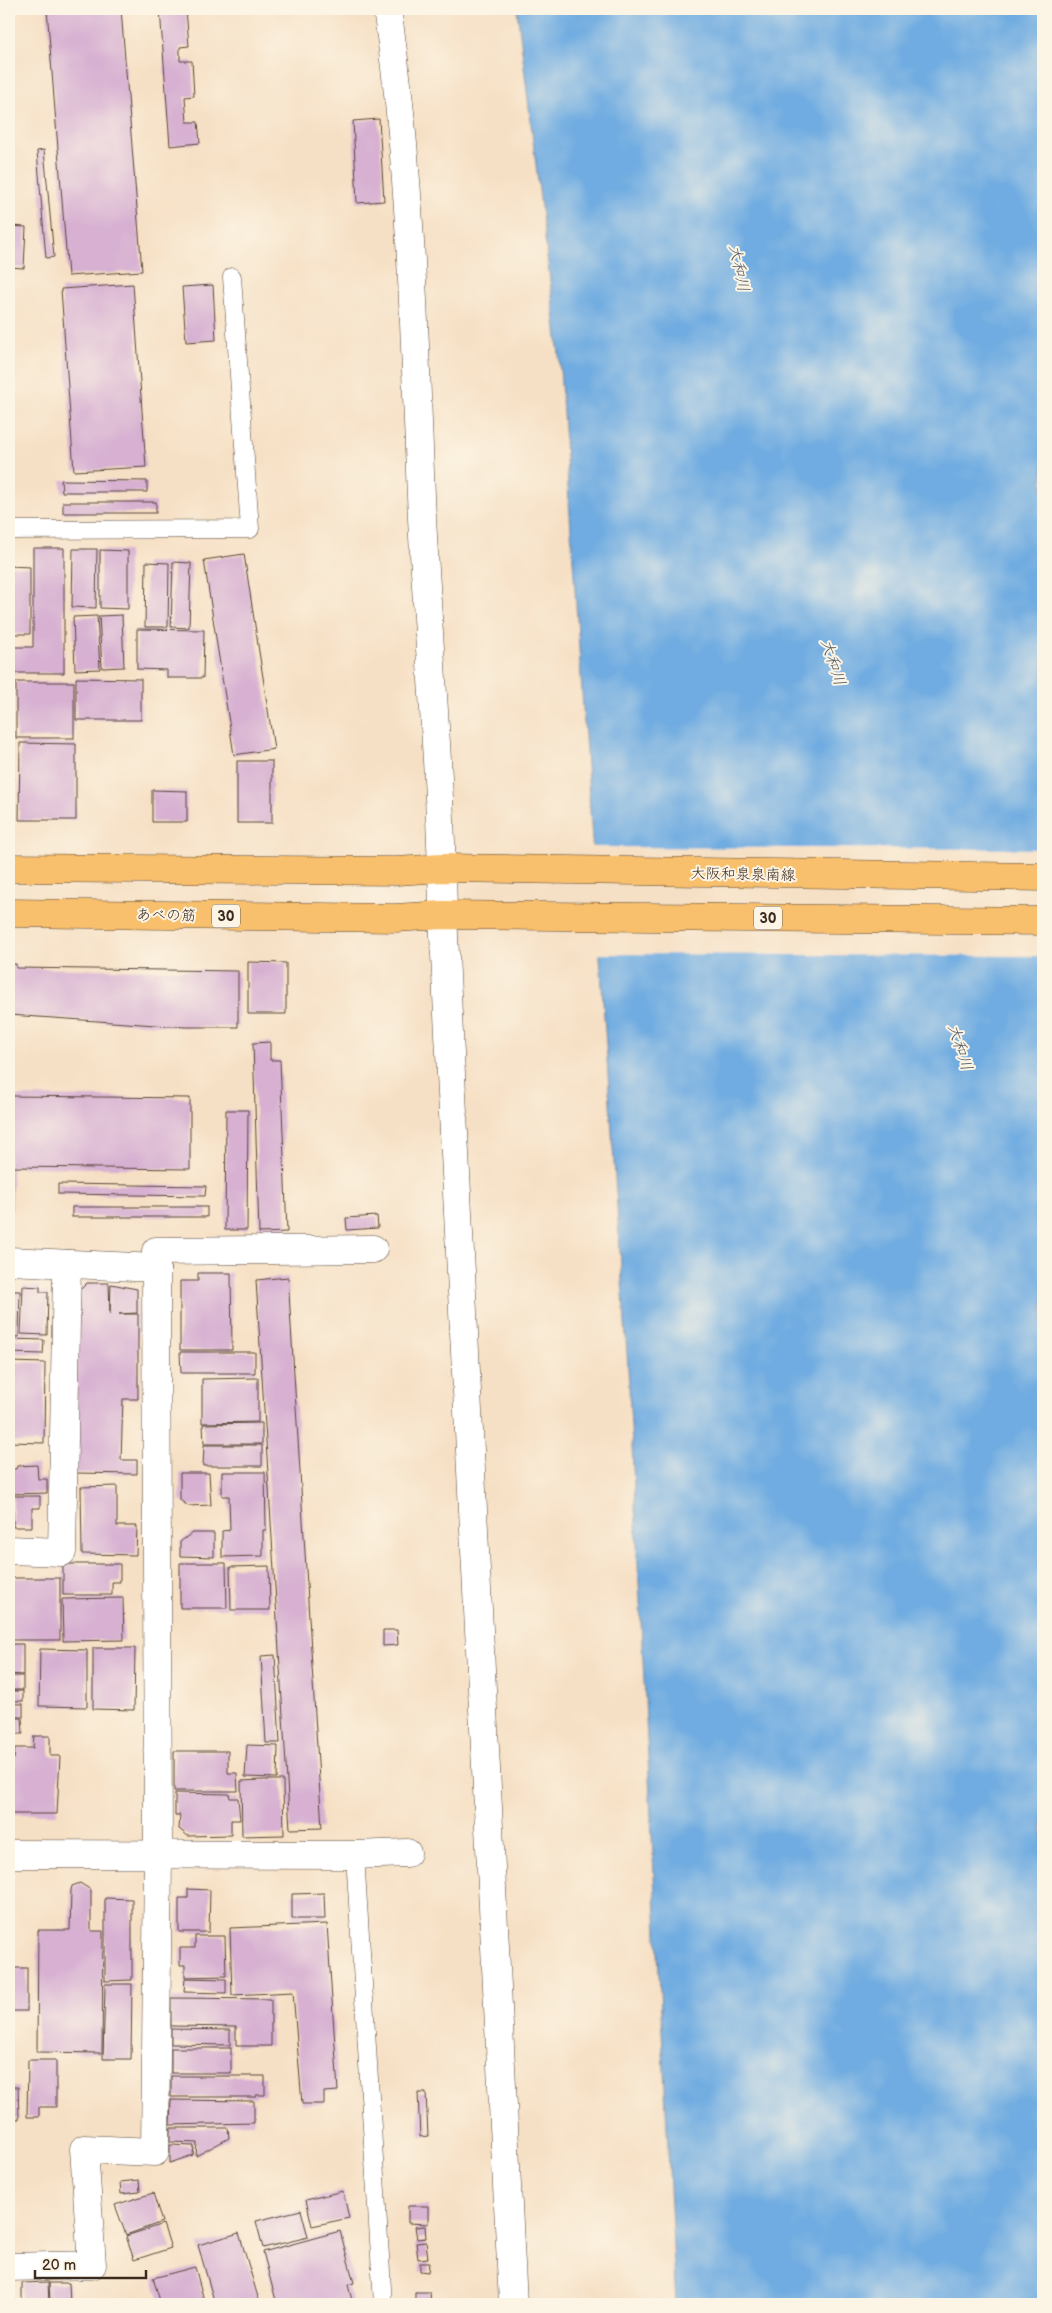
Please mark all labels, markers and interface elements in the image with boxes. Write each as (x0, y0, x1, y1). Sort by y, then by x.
water label: 大和川 (724, 243, 753, 294)
water label: 大和川 (816, 637, 849, 688)
street label: 大阪和泉泉南線 (690, 864, 796, 885)
road number: 30 (212, 904, 240, 928)
street label: あべの筋 (136, 905, 196, 926)
road number: 30 (754, 906, 782, 930)
water label: 大和川 (943, 1022, 976, 1073)
scale bar (35, 2248, 146, 2280)
text: 20 m (42, 2256, 76, 2275)

